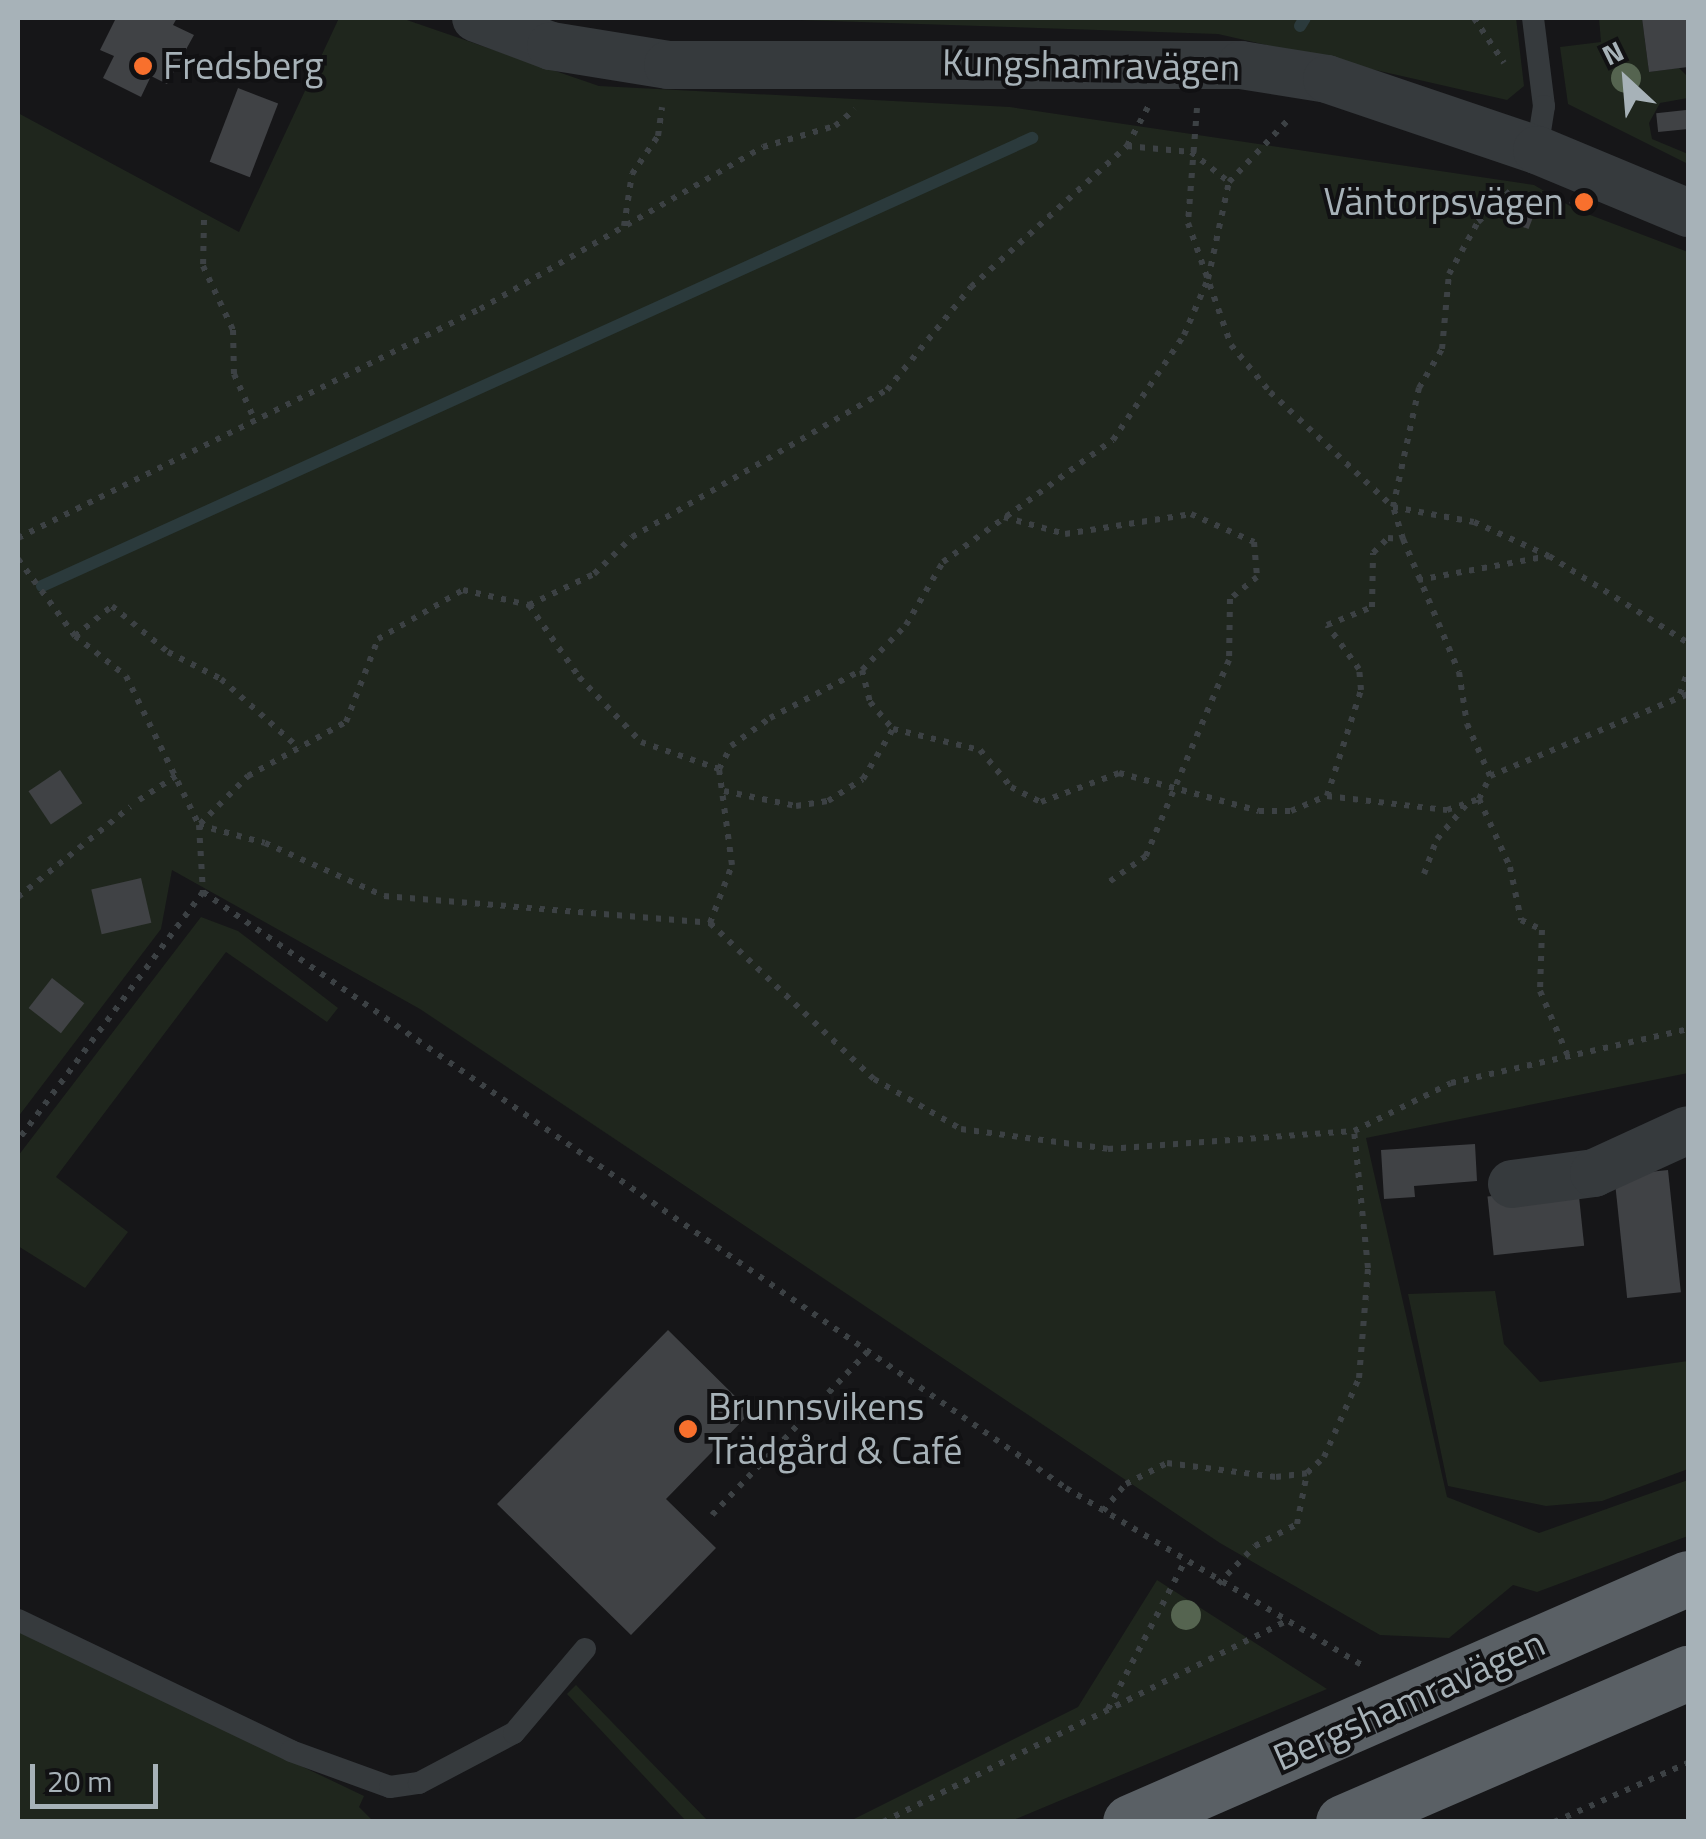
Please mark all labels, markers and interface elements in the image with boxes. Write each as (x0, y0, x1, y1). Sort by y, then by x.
text: N (1594, 29, 1631, 76)
north arrow (1576, 30, 1676, 130)
street label: Kungshamravägen (941, 40, 1241, 90)
place label: Fredsberg (163, 43, 324, 89)
marker: Fredsberg (132, 55, 154, 77)
place label: Väntorpsvägen (1323, 179, 1564, 225)
marker: Väntorpsvägen (1573, 191, 1595, 213)
place label: Brunnsvikens Trädgård & Café (708, 1384, 962, 1474)
marker: Brunnsvikens Trädgård & Café (677, 1418, 699, 1440)
street label: Bergshamravägen (1266, 1620, 1552, 1780)
scale bar (35, 1744, 162, 1806)
text: 20 m (47, 1758, 112, 1804)

